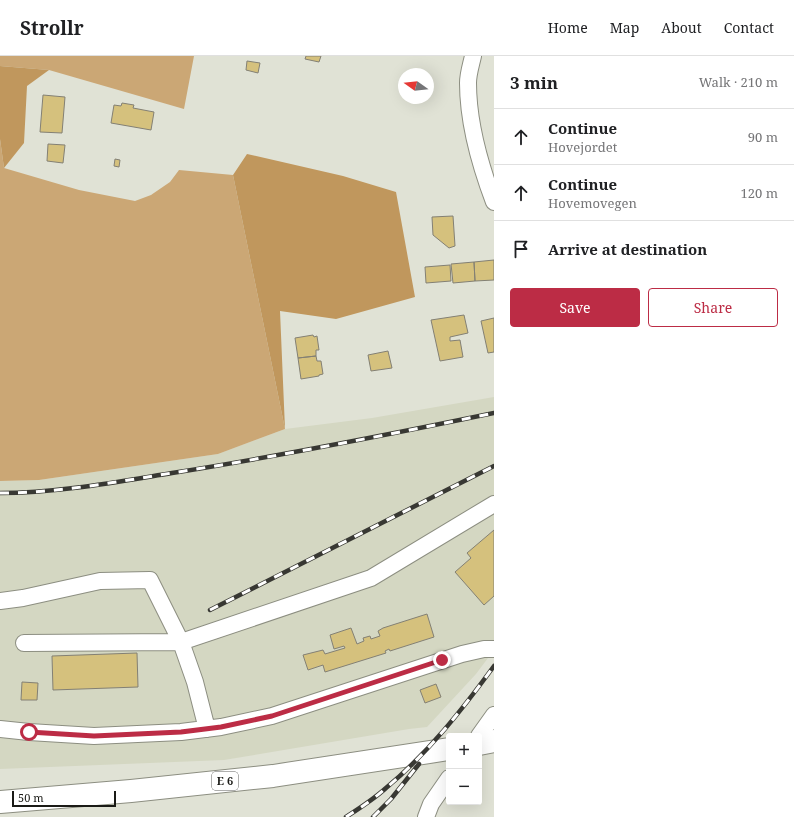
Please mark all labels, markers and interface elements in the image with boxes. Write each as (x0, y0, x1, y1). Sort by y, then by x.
text: Strollr (20, 15, 84, 41)
text: Home (548, 18, 588, 37)
text: Map (610, 18, 639, 37)
text: About (661, 18, 702, 37)
text: Contact (724, 18, 774, 37)
north arrow (398, 68, 434, 104)
text: 3 min (510, 71, 558, 94)
text: Walk · 210 m (699, 73, 778, 91)
text: Continue (548, 118, 617, 138)
icon: ahead (510, 126, 532, 148)
text: 90 m (748, 128, 778, 146)
text: Hovejordet (548, 138, 617, 156)
text: Continue (548, 174, 617, 194)
icon: ahead (510, 182, 532, 204)
text: 120 m (741, 184, 778, 202)
text: Hovemovegen (548, 194, 637, 212)
icon: arrive (510, 238, 532, 260)
text: Arrive at destination (548, 239, 707, 259)
button: Save (510, 288, 640, 327)
button: Share (648, 288, 778, 327)
route end (433, 651, 451, 669)
route start (20, 723, 38, 741)
map controls (446, 733, 482, 805)
button: + (446, 733, 482, 769)
button: − (446, 769, 482, 805)
road number: E 6 (212, 772, 238, 790)
scale bar (12, 789, 116, 808)
text: 50 m (18, 790, 44, 805)

